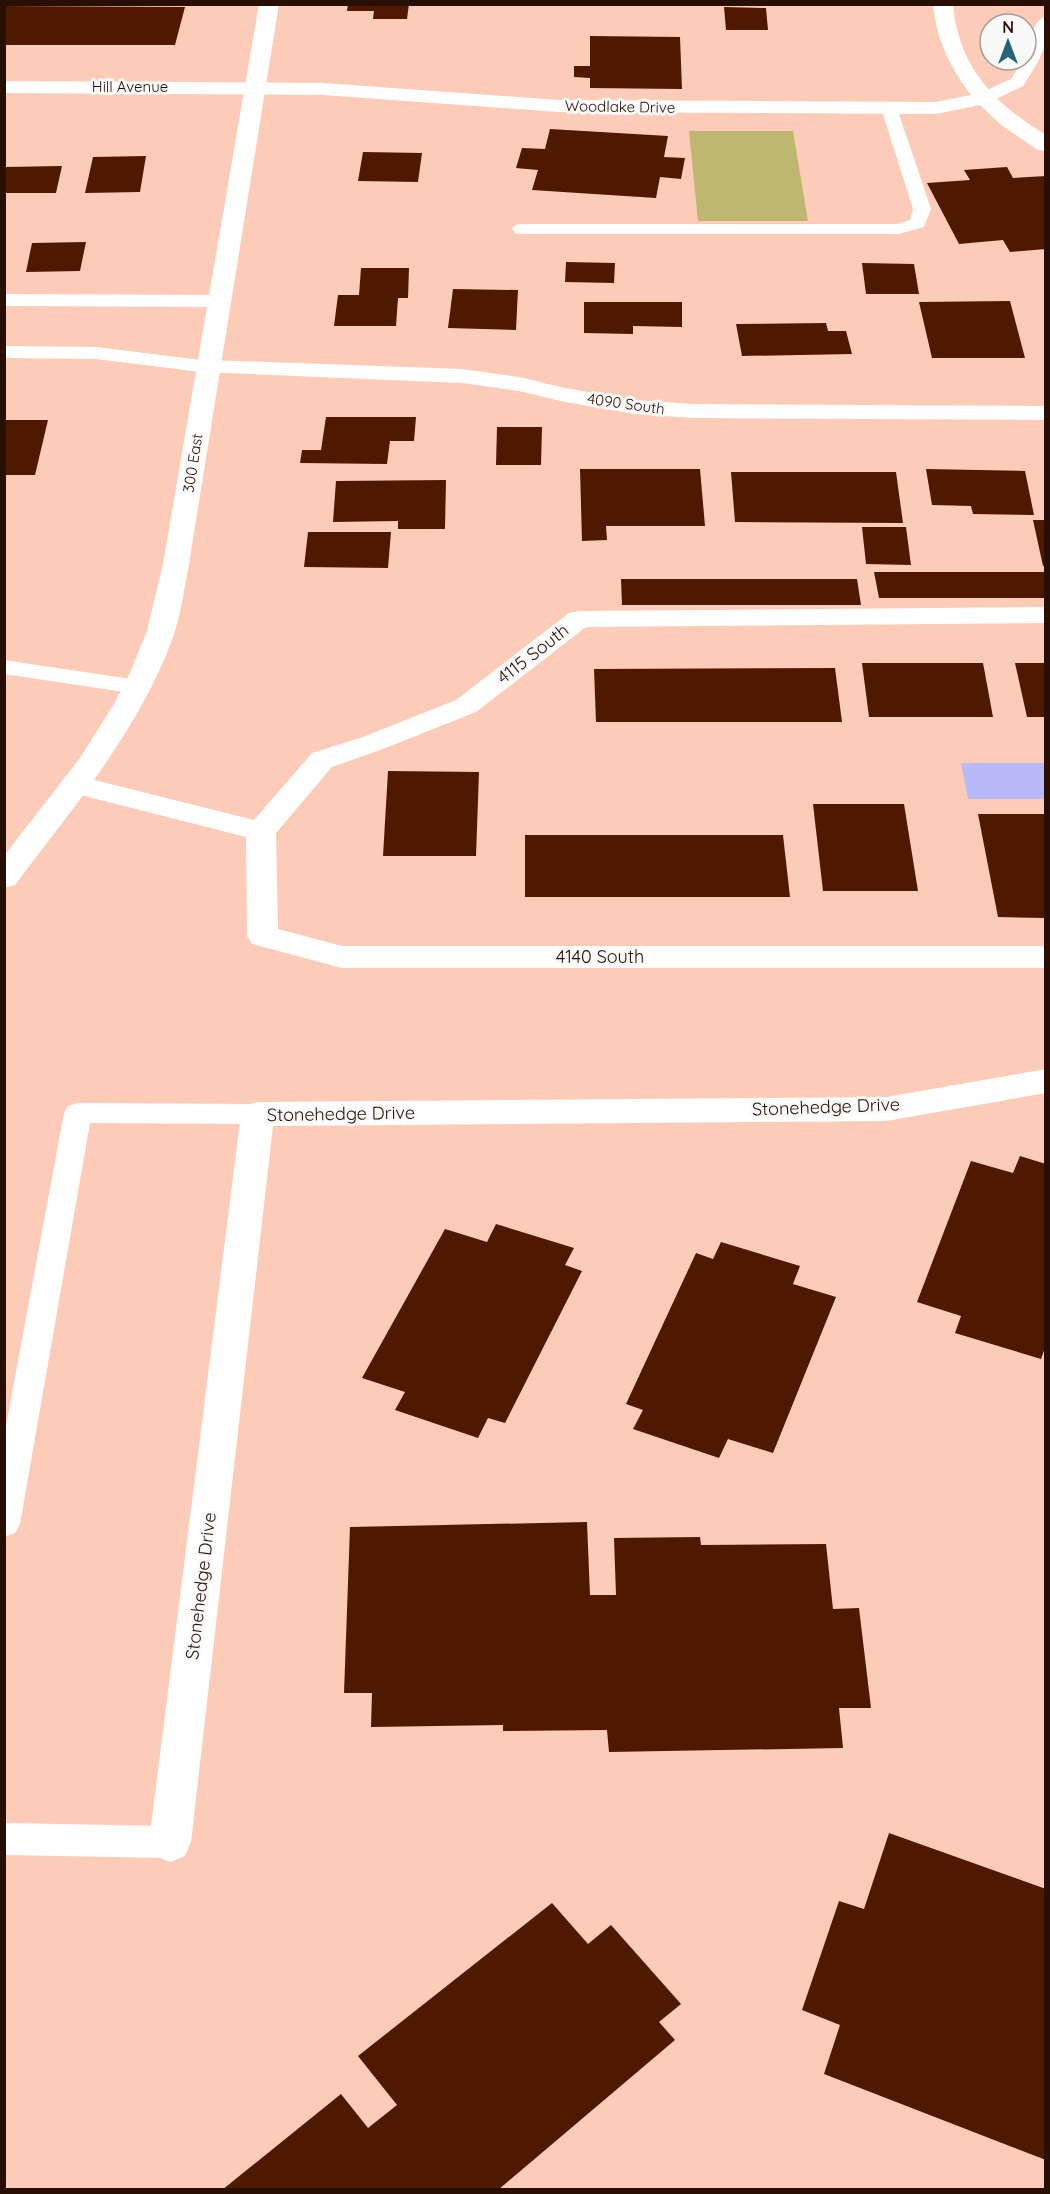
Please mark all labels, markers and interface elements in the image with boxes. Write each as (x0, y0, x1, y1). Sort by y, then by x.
north arrow (978, 12, 1038, 72)
text: N (1002, 17, 1014, 37)
street label: Hill Avenue (92, 77, 168, 96)
street label: Woodlake Drive (565, 96, 675, 117)
street label: 4090 South (586, 389, 666, 418)
street label: 300 East (178, 432, 207, 494)
street label: 4115 South (492, 618, 573, 689)
street label: 4140 South (556, 945, 644, 968)
street label: Stonehedge Drive (752, 1092, 900, 1121)
street label: Stonehedge Drive (267, 1101, 415, 1126)
street label: Stonehedge Drive (180, 1511, 221, 1661)

